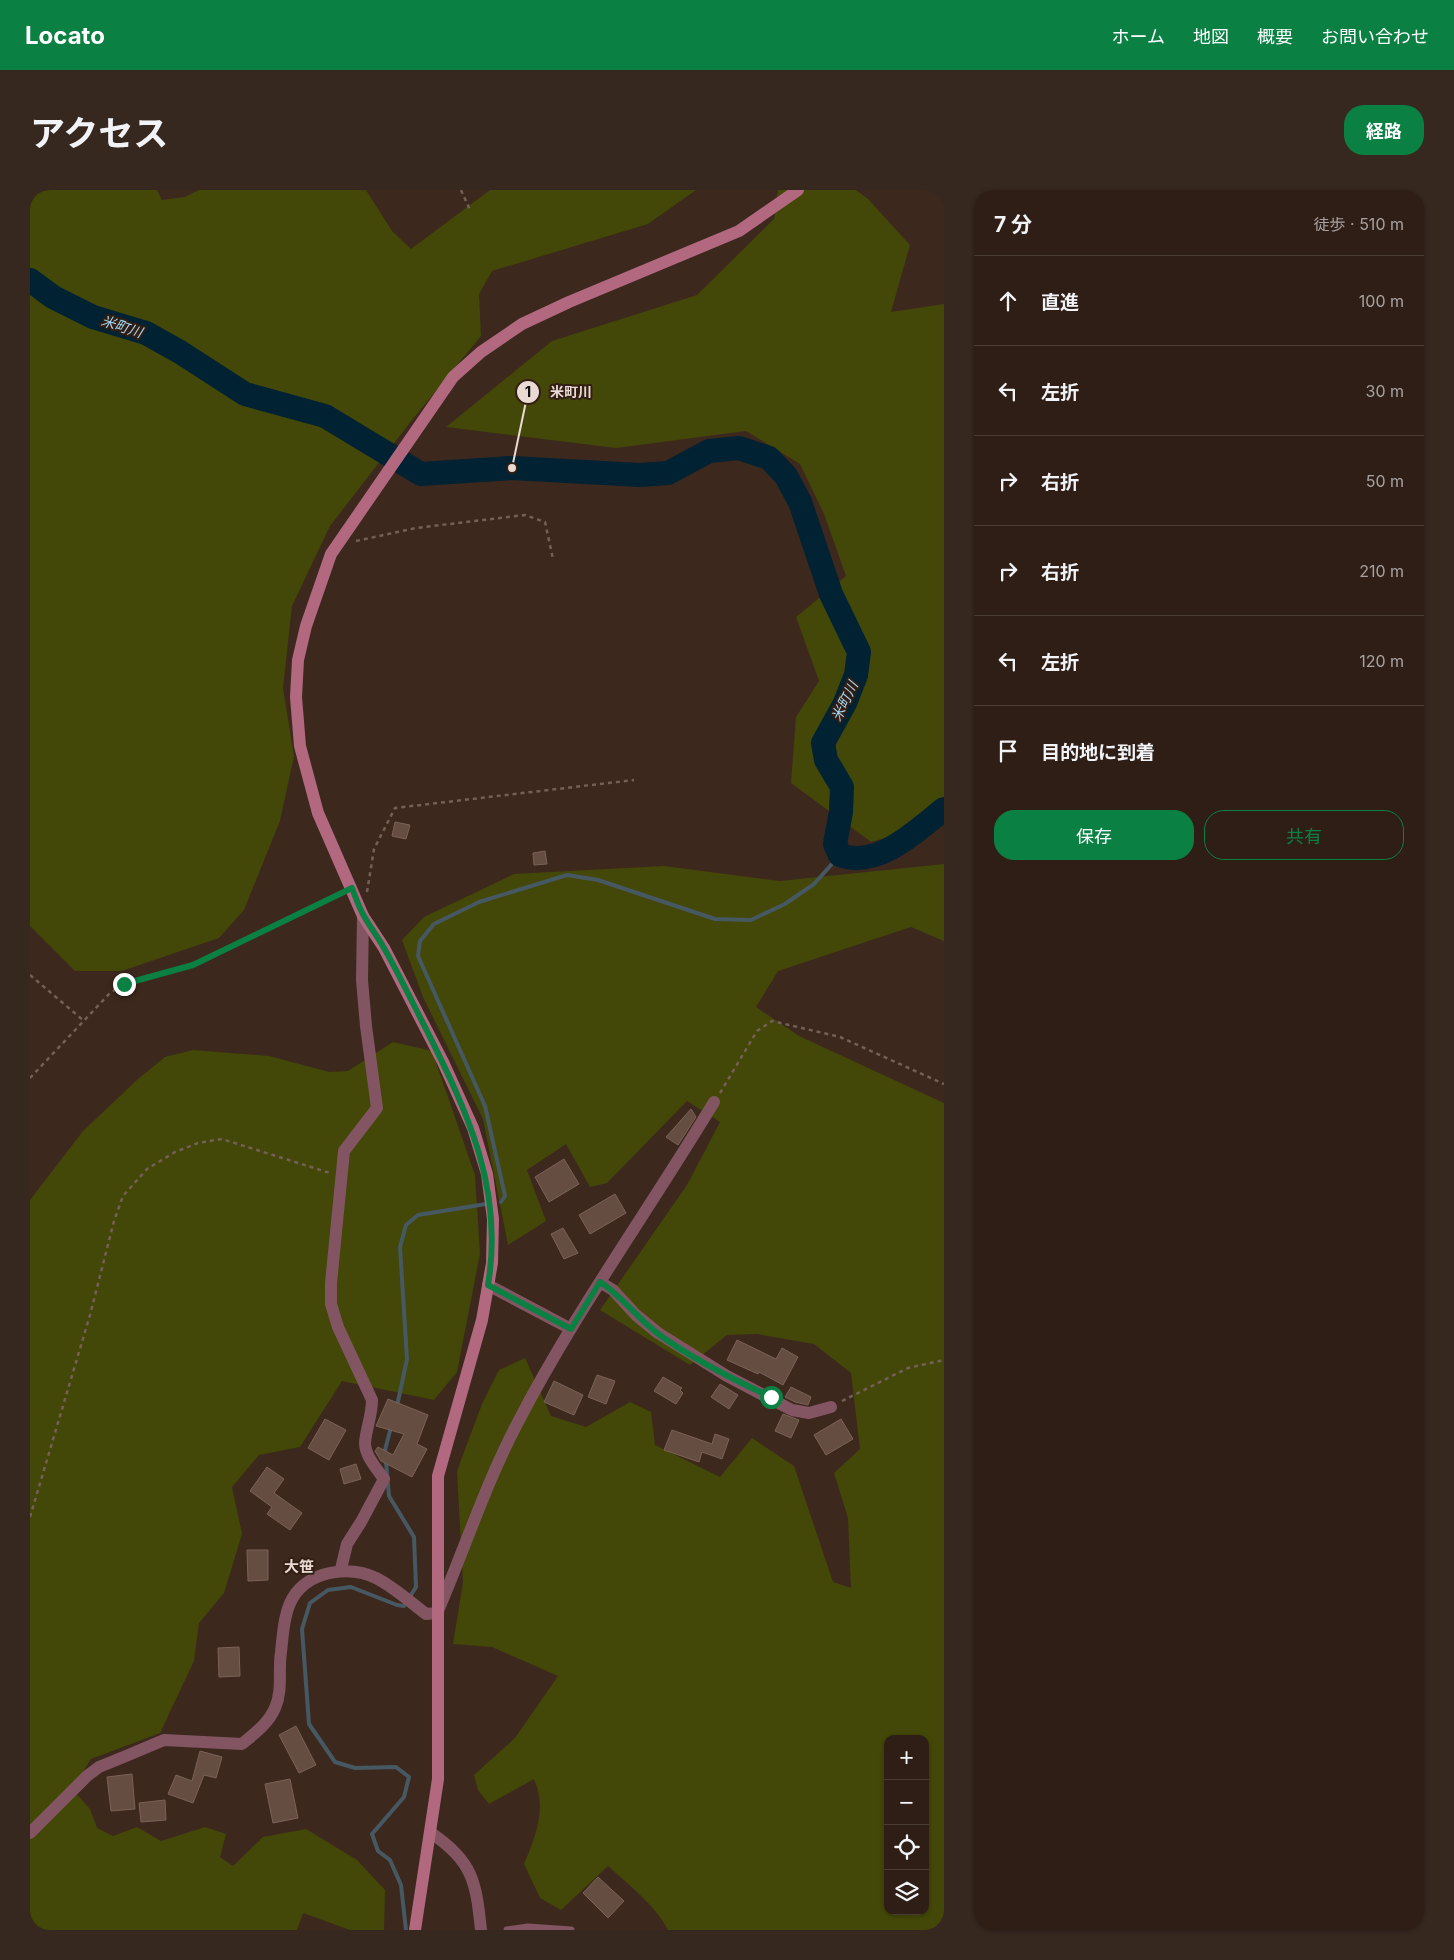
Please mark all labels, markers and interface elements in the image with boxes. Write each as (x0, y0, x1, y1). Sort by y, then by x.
text: Locato (25, 21, 105, 50)
text: ホーム (1112, 26, 1165, 47)
text: 地図 (1193, 26, 1229, 47)
text: 概要 (1257, 26, 1293, 47)
text: お問い合わせ (1321, 26, 1429, 47)
button: 経路 (1344, 105, 1424, 155)
text: アクセス (30, 112, 168, 154)
text: 7 分 (994, 212, 1032, 237)
text: 徒歩 · 510 m (1314, 214, 1404, 234)
icon: ahead (994, 287, 1022, 315)
text: 直進 (1041, 291, 1079, 314)
text: 100 m (1359, 291, 1404, 311)
water label: 米町川 (99, 311, 147, 341)
icon: left (994, 377, 1022, 405)
callout: 米町川 (515, 378, 602, 407)
text: 左折 (1041, 381, 1079, 404)
text: 30 m (1366, 381, 1404, 401)
text: 1 (525, 382, 531, 401)
text: 米町川 (550, 383, 592, 400)
icon: right (994, 467, 1022, 495)
text: 右折 (1041, 471, 1079, 494)
text: 50 m (1366, 471, 1404, 491)
icon: right (994, 557, 1022, 585)
text: 右折 (1041, 561, 1079, 584)
text: 210 m (1359, 561, 1404, 581)
icon: left (994, 647, 1022, 675)
text: 左折 (1041, 651, 1079, 674)
text: 120 m (1359, 651, 1404, 671)
water label: 米町川 (827, 677, 862, 724)
icon: arrive (994, 737, 1022, 765)
text: 目的地に到着 (1041, 741, 1155, 764)
button: 保存 (994, 810, 1194, 860)
button: 共有 (1204, 810, 1404, 860)
route end (113, 973, 136, 996)
route start (760, 1386, 783, 1409)
district label: 大笹 (284, 1557, 314, 1576)
map controls (884, 1735, 929, 1915)
button: + (884, 1735, 929, 1780)
button: − (884, 1780, 929, 1825)
button: locate (884, 1825, 929, 1870)
button: layers (884, 1870, 929, 1915)

